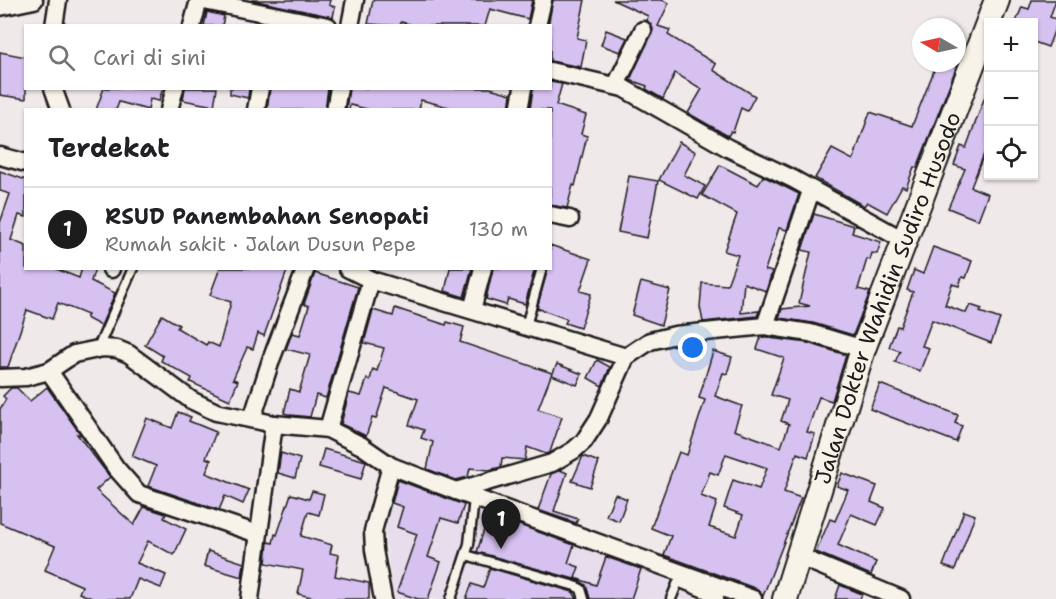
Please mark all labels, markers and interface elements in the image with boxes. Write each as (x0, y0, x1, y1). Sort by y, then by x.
north arrow (912, 18, 966, 72)
map controls (984, 18, 1038, 180)
button: + (984, 18, 1038, 72)
search box (24, 24, 552, 90)
icon: search (45, 41, 78, 74)
text: Cari di sini (93, 43, 206, 72)
button: − (984, 72, 1038, 126)
street label: Jalan Dokter Wahidin Sudiro Husodo (808, 108, 968, 488)
button: locate (984, 126, 1038, 180)
text: Terdekat (48, 130, 170, 165)
text: RSUD Panembahan Senopati (105, 202, 429, 231)
text: 1 (63, 216, 72, 242)
text: 130 m (469, 216, 528, 242)
text: Rumah sakit · Jalan Dusun Pepe (105, 231, 416, 257)
your location (678, 333, 707, 362)
pin: 1 (482, 500, 520, 549)

